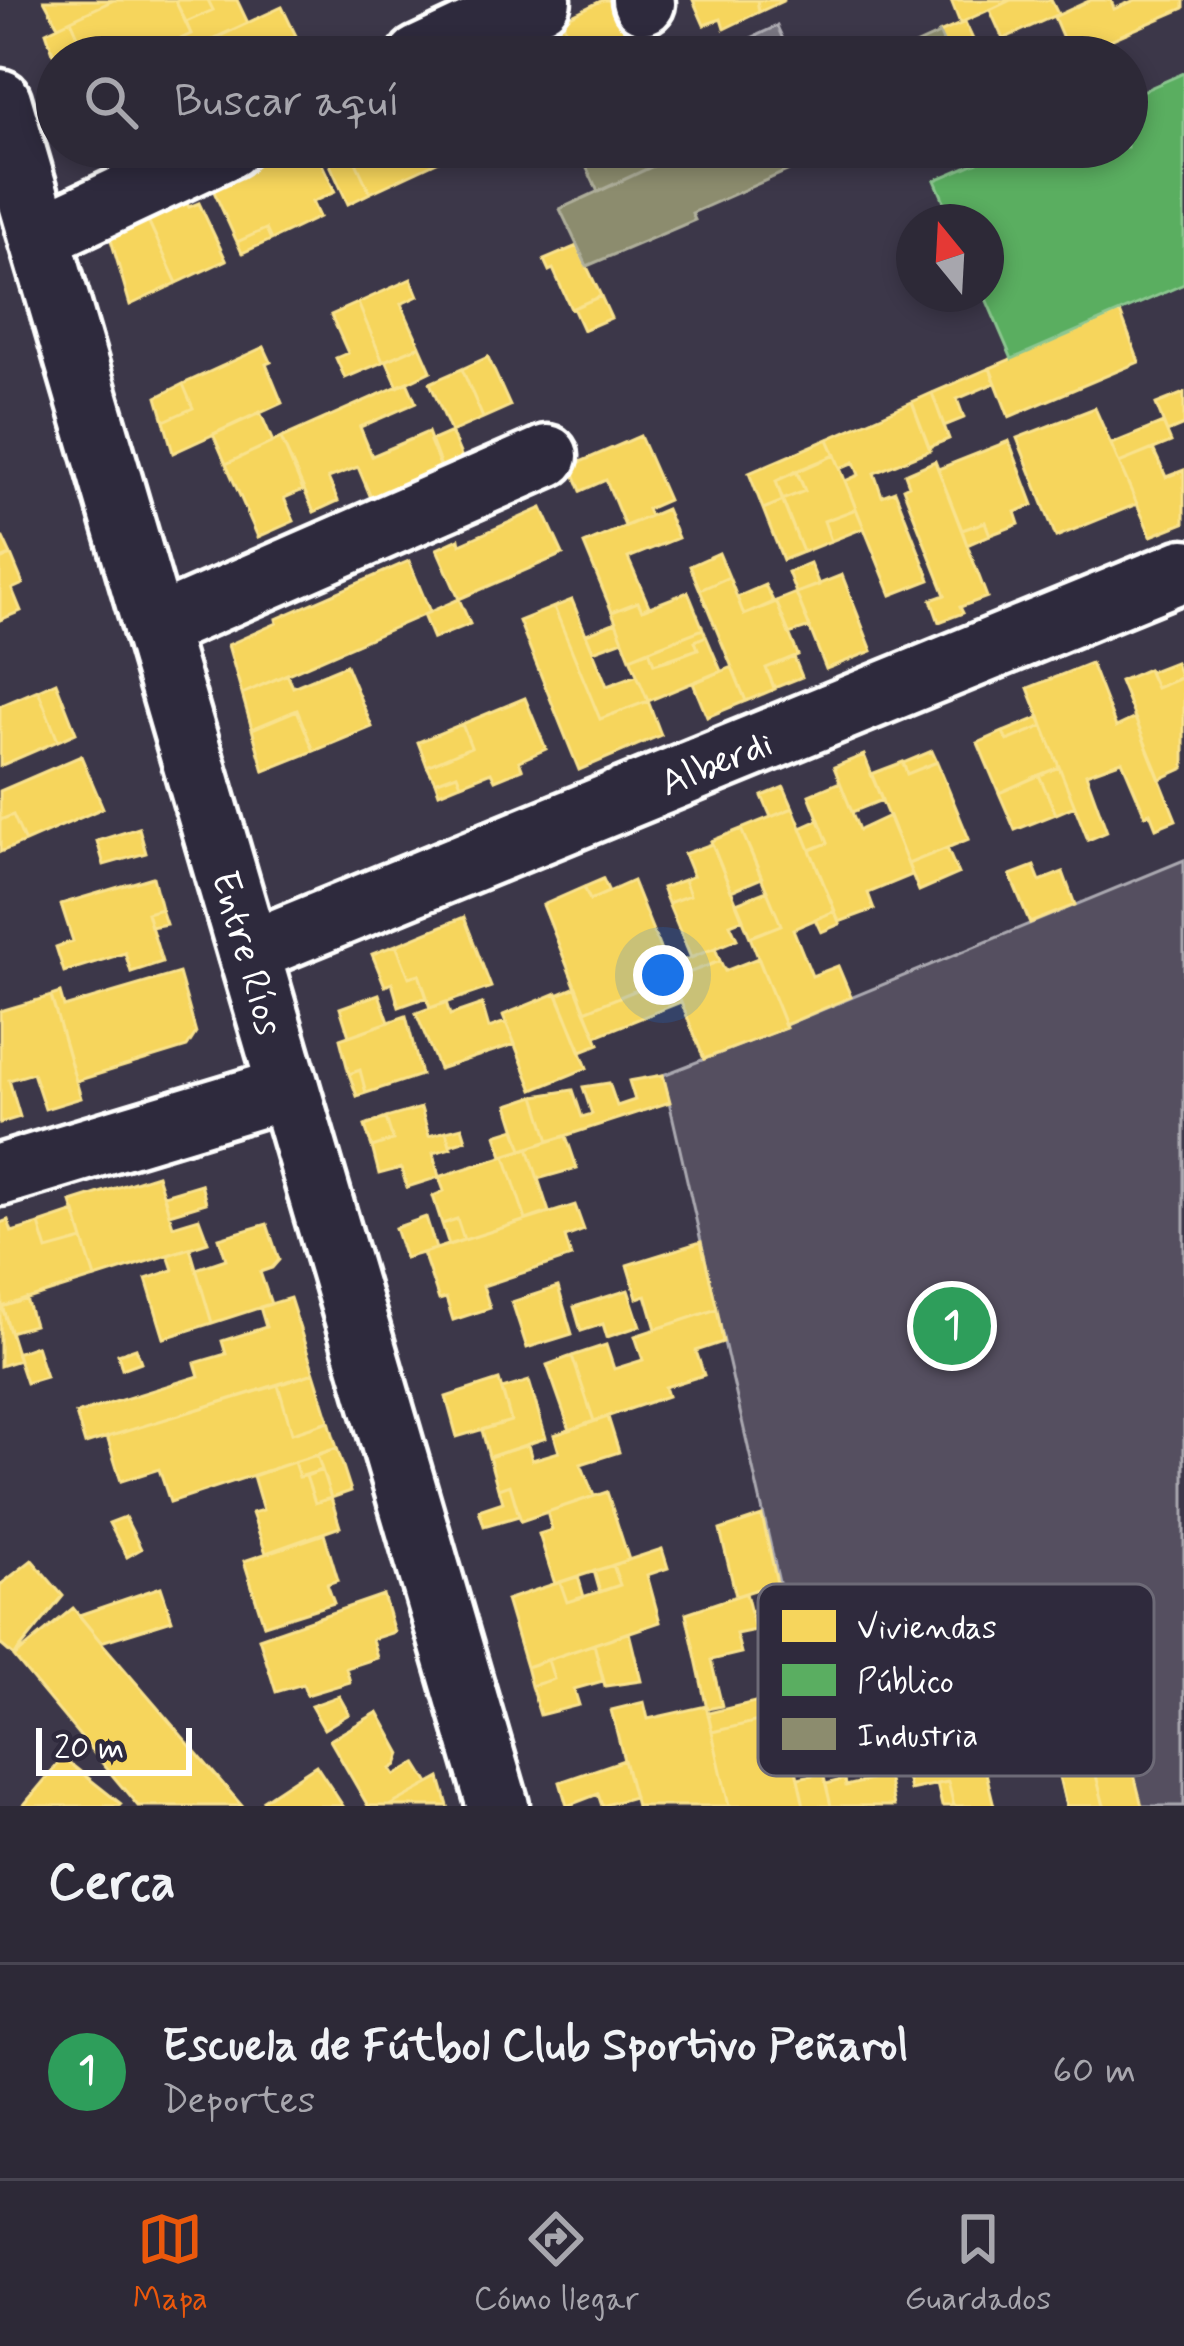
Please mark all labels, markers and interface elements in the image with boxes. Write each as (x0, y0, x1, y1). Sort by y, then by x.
search box (36, 36, 1148, 168)
icon: search (78, 69, 144, 135)
text: Buscar aquí (174, 73, 400, 132)
north arrow (896, 204, 1004, 312)
street label: Alberdi (653, 719, 781, 810)
street label: Entre Ríos (197, 865, 294, 1042)
your location (633, 945, 693, 1005)
pin: 1 (913, 1281, 991, 1371)
legend (758, 1584, 1154, 1776)
text: Viviendas (857, 1607, 997, 1651)
text: Público (857, 1661, 954, 1705)
text: Industria (857, 1715, 978, 1759)
scale bar (36, 1722, 192, 1775)
text: 20 m (54, 1727, 124, 1771)
text: Cerca (48, 1851, 176, 1917)
text: Escuela de Fútbol Club Sportivo Peñarol (162, 2017, 909, 2076)
text: 1 (78, 2046, 96, 2097)
text: 60 m (1052, 2046, 1136, 2097)
text: Deportes (162, 2076, 315, 2127)
tab: Mapa (133, 2206, 208, 2322)
tab: Cómo llegar (474, 2206, 639, 2322)
tab: Guardados (904, 2206, 1051, 2322)

